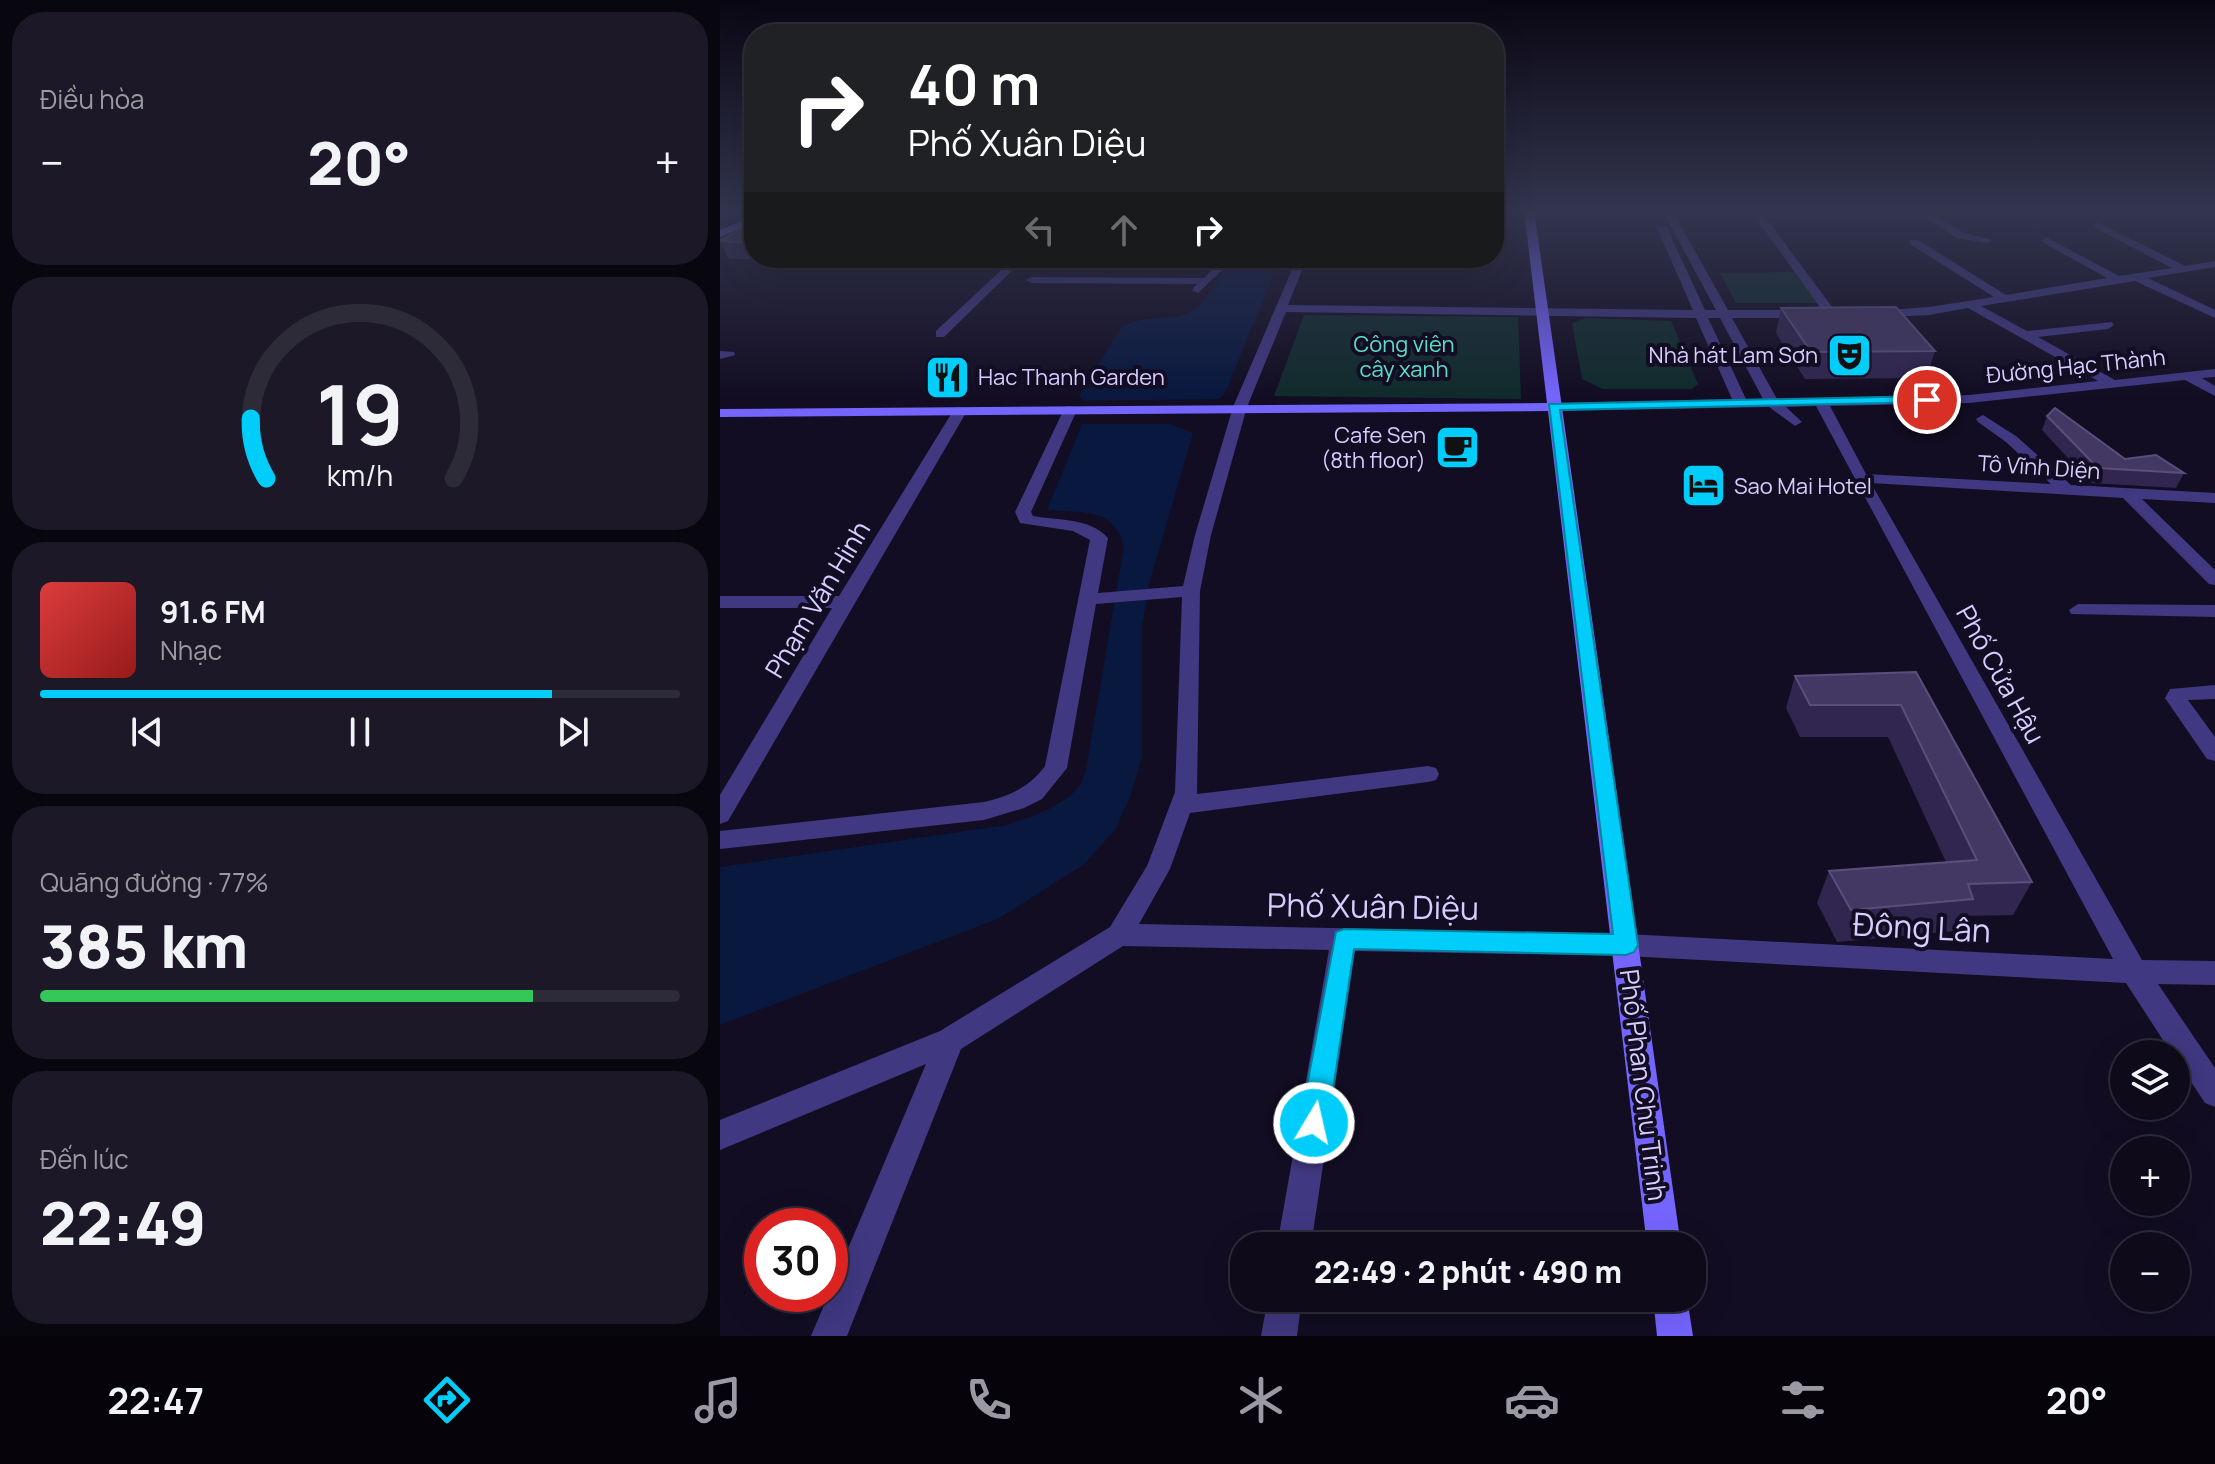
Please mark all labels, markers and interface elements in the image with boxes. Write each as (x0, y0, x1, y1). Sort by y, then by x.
text: 40 m (908, 45, 1040, 122)
icon: right (776, 56, 880, 160)
text: Điều hòa (40, 81, 144, 117)
text: Phố Xuân Diệu (908, 118, 1146, 167)
text: 20° (307, 121, 411, 203)
text: − (40, 132, 64, 192)
text: + (655, 132, 680, 192)
icon: left (1018, 208, 1062, 252)
icon: ahead (1102, 208, 1146, 252)
icon: right (1186, 208, 1230, 252)
park label: Công viên cây xanh (1353, 329, 1455, 384)
theatre icon: Nhà hát Lam Sơn (1825, 331, 1873, 379)
place label: Nhà hát Lam Sơn (1649, 340, 1818, 370)
street label: Đường Hạc Thành (1985, 342, 2167, 390)
restaurant icon: Hac Thanh Garden (923, 353, 971, 401)
text: 19 (316, 356, 404, 470)
place label: Hac Thanh Garden (978, 362, 1165, 392)
pin (1893, 366, 1961, 434)
icon: arrive (1905, 378, 1949, 422)
place label: Cafe Sen (8th floor) (1321, 420, 1426, 475)
cafe icon: Cafe Sen (8th floor) (1433, 424, 1481, 472)
street label: Tô Vĩnh Diện (1977, 448, 2101, 486)
text: km/h (327, 456, 393, 495)
hotel icon: Sao Mai Hotel (1679, 462, 1727, 510)
place label: Sao Mai Hotel (1734, 471, 1872, 501)
street label: Phạm Văn Hinh (756, 514, 878, 684)
text: 91.6 FM (160, 591, 266, 632)
street label: Phố Cửa Hậu (1948, 598, 2054, 750)
text: Nhạc (160, 632, 222, 668)
icon: previous (125, 710, 169, 754)
icon: pause (338, 710, 382, 754)
icon: next (551, 710, 595, 754)
text: Quãng đường · 77% (40, 864, 269, 900)
street label: Phố Xuân Diệu (1267, 882, 1479, 930)
street label: Đông Lân (1852, 901, 1992, 953)
text: 385 km (40, 904, 248, 986)
street label: Phố Phan Chu Trinh (1612, 967, 1676, 1203)
map controls (2110, 1040, 2190, 1312)
button: layers (2110, 1040, 2190, 1120)
position arrow (1272, 1081, 1356, 1165)
button: + (2110, 1136, 2190, 1216)
text: Đến lúc (40, 1141, 129, 1177)
text: 22:49 (40, 1181, 206, 1263)
speed limit sign: 30 (744, 1208, 848, 1312)
button: − (2110, 1232, 2190, 1312)
text: 22:49 · 2 phút · 490 m (1314, 1251, 1622, 1292)
icon: directions (419, 1372, 475, 1428)
icon: music (690, 1372, 746, 1428)
icon: phone (961, 1372, 1017, 1428)
icon: climate (1233, 1372, 1289, 1428)
icon: car (1504, 1372, 1560, 1428)
icon: filters (1775, 1372, 1831, 1428)
text: 22:47 (108, 1376, 204, 1425)
text: 20° (2046, 1376, 2107, 1425)

